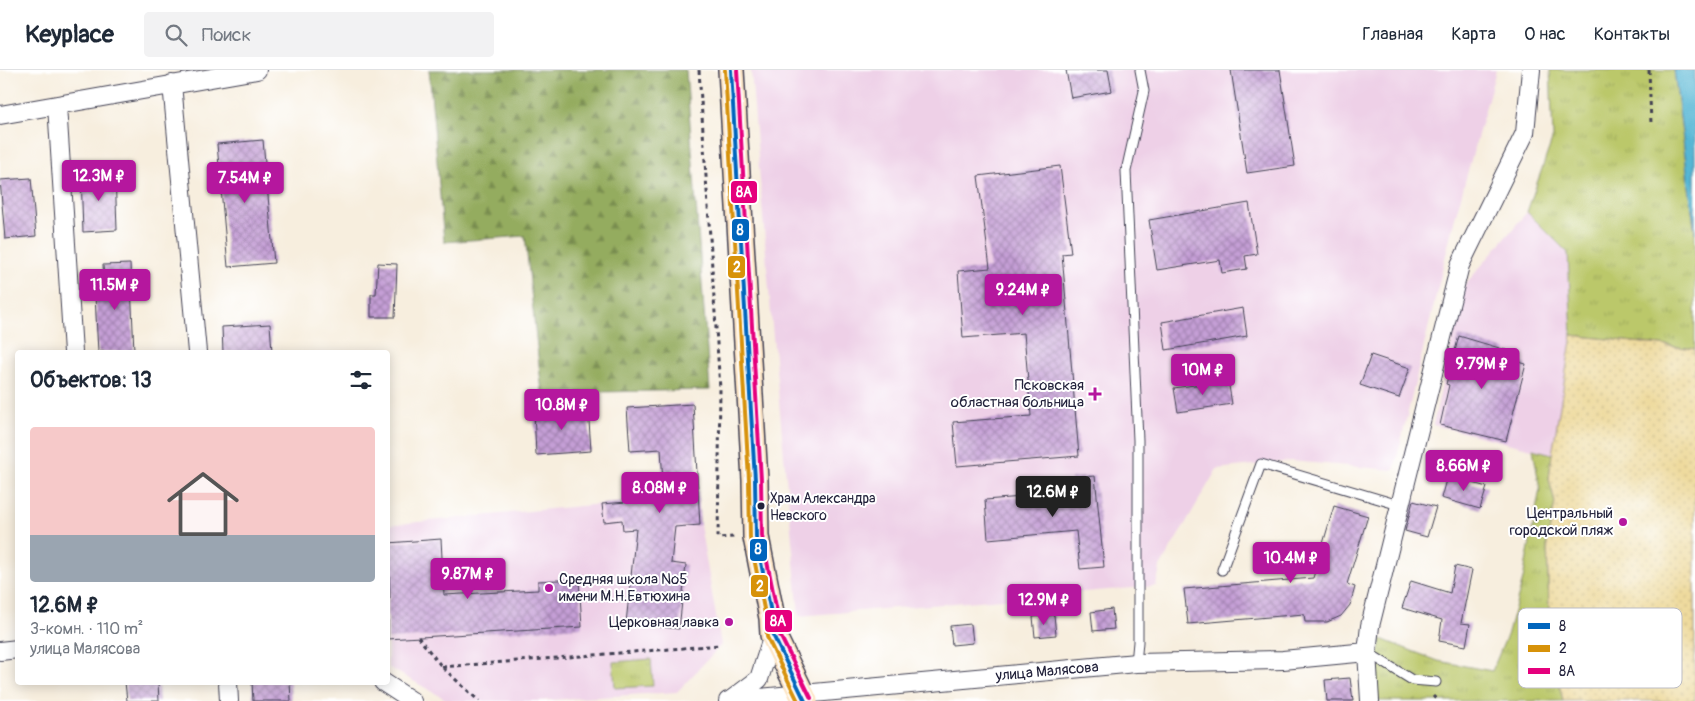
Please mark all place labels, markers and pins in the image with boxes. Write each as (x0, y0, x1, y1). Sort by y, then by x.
pin: 12.3M ₽ (53, 160, 145, 202)
pin: 7.54M ₽ (199, 162, 291, 204)
pin: 11.5M ₽ (69, 268, 161, 311)
pin: 9.24M ₽ (977, 274, 1069, 316)
pin: 9.79M ₽ (1436, 348, 1528, 390)
pin: 10M ₽ (1168, 354, 1238, 396)
place label: Псковская областная больница (951, 376, 1084, 412)
marker: Псковская областная больница (1088, 387, 1102, 401)
pin: 10.8M ₽ (516, 388, 608, 431)
pin: 8.66M ₽ (1418, 450, 1510, 492)
pin: 8.08M ₽ (614, 472, 706, 514)
pin: 12.6M ₽ (1007, 476, 1099, 518)
place label: Храм Александра Невского (770, 490, 876, 524)
marker: Храм Александра Невского (756, 501, 766, 511)
place label: Центральный городской пляж (1510, 504, 1613, 540)
marker: Центральный городской пляж (1617, 516, 1629, 528)
pin: 10.4M ₽ (1245, 542, 1337, 584)
pin: 9.87M ₽ (422, 558, 514, 600)
place label: Средняя школа №5 имени М.Н.Евтюхина (559, 570, 690, 606)
marker: Средняя школа №5 имени М.Н.Евтюхина (543, 582, 555, 594)
pin: 12.9M ₽ (998, 584, 1090, 626)
place label: Церковная лавка (609, 613, 719, 632)
marker: Церковная лавка (723, 616, 735, 628)

